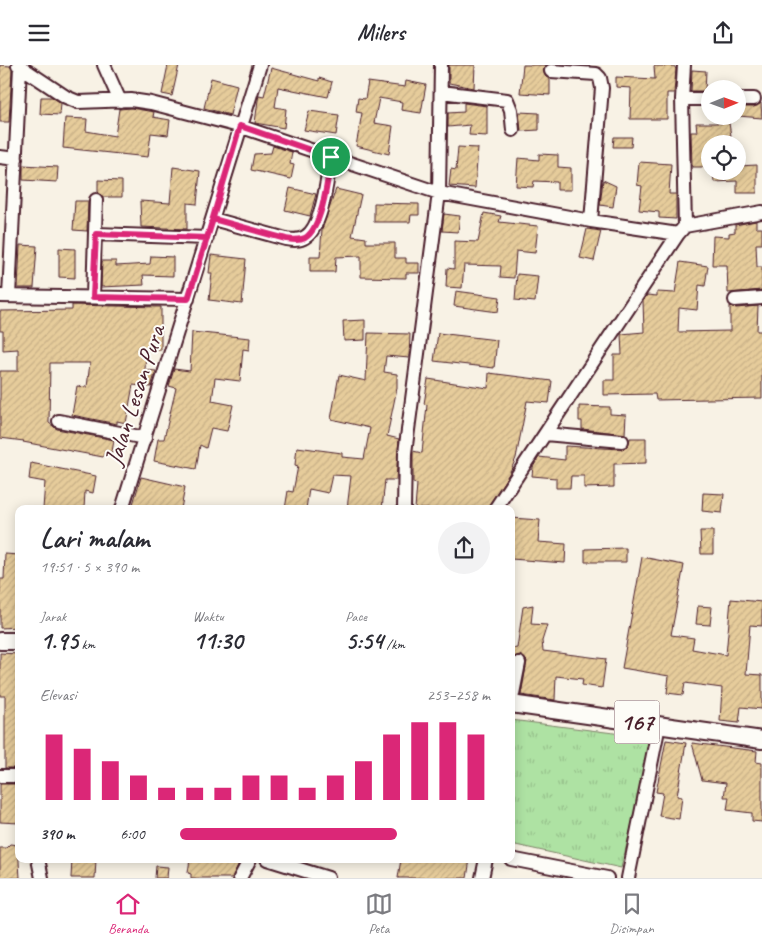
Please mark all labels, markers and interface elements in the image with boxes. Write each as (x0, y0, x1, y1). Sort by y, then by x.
icon: menu (25, 19, 53, 47)
text: Milers (357, 19, 405, 47)
icon: share (709, 19, 737, 47)
north arrow (701, 80, 746, 125)
map controls (701, 80, 746, 180)
button: locate (701, 135, 746, 180)
pin (310, 136, 352, 178)
icon: arrive (317, 143, 345, 171)
street label: Jalan Lesan Pura (97, 319, 173, 470)
text: Lari malam (40, 520, 149, 555)
button: share (438, 522, 490, 574)
text: 19:51 · 5 × 390 m (40, 557, 139, 577)
text: Jarak (40, 608, 66, 625)
text: Waktu (193, 608, 224, 625)
text: Pace (345, 608, 367, 625)
text: 1.95 (40, 625, 78, 657)
text: 11:30 (193, 625, 243, 657)
text: 5:54 (345, 625, 383, 657)
text: km (78, 636, 95, 653)
text: /km (383, 636, 405, 653)
text: Elevasi (40, 685, 77, 705)
text: 253–258 m (427, 685, 490, 705)
road number: 167 (614, 701, 660, 744)
text: 390 m (40, 824, 74, 844)
text: 6:00 (120, 824, 145, 844)
tab: Beranda (108, 890, 148, 937)
tab: Peta (365, 890, 393, 937)
tab: Disimpan (609, 890, 654, 937)

